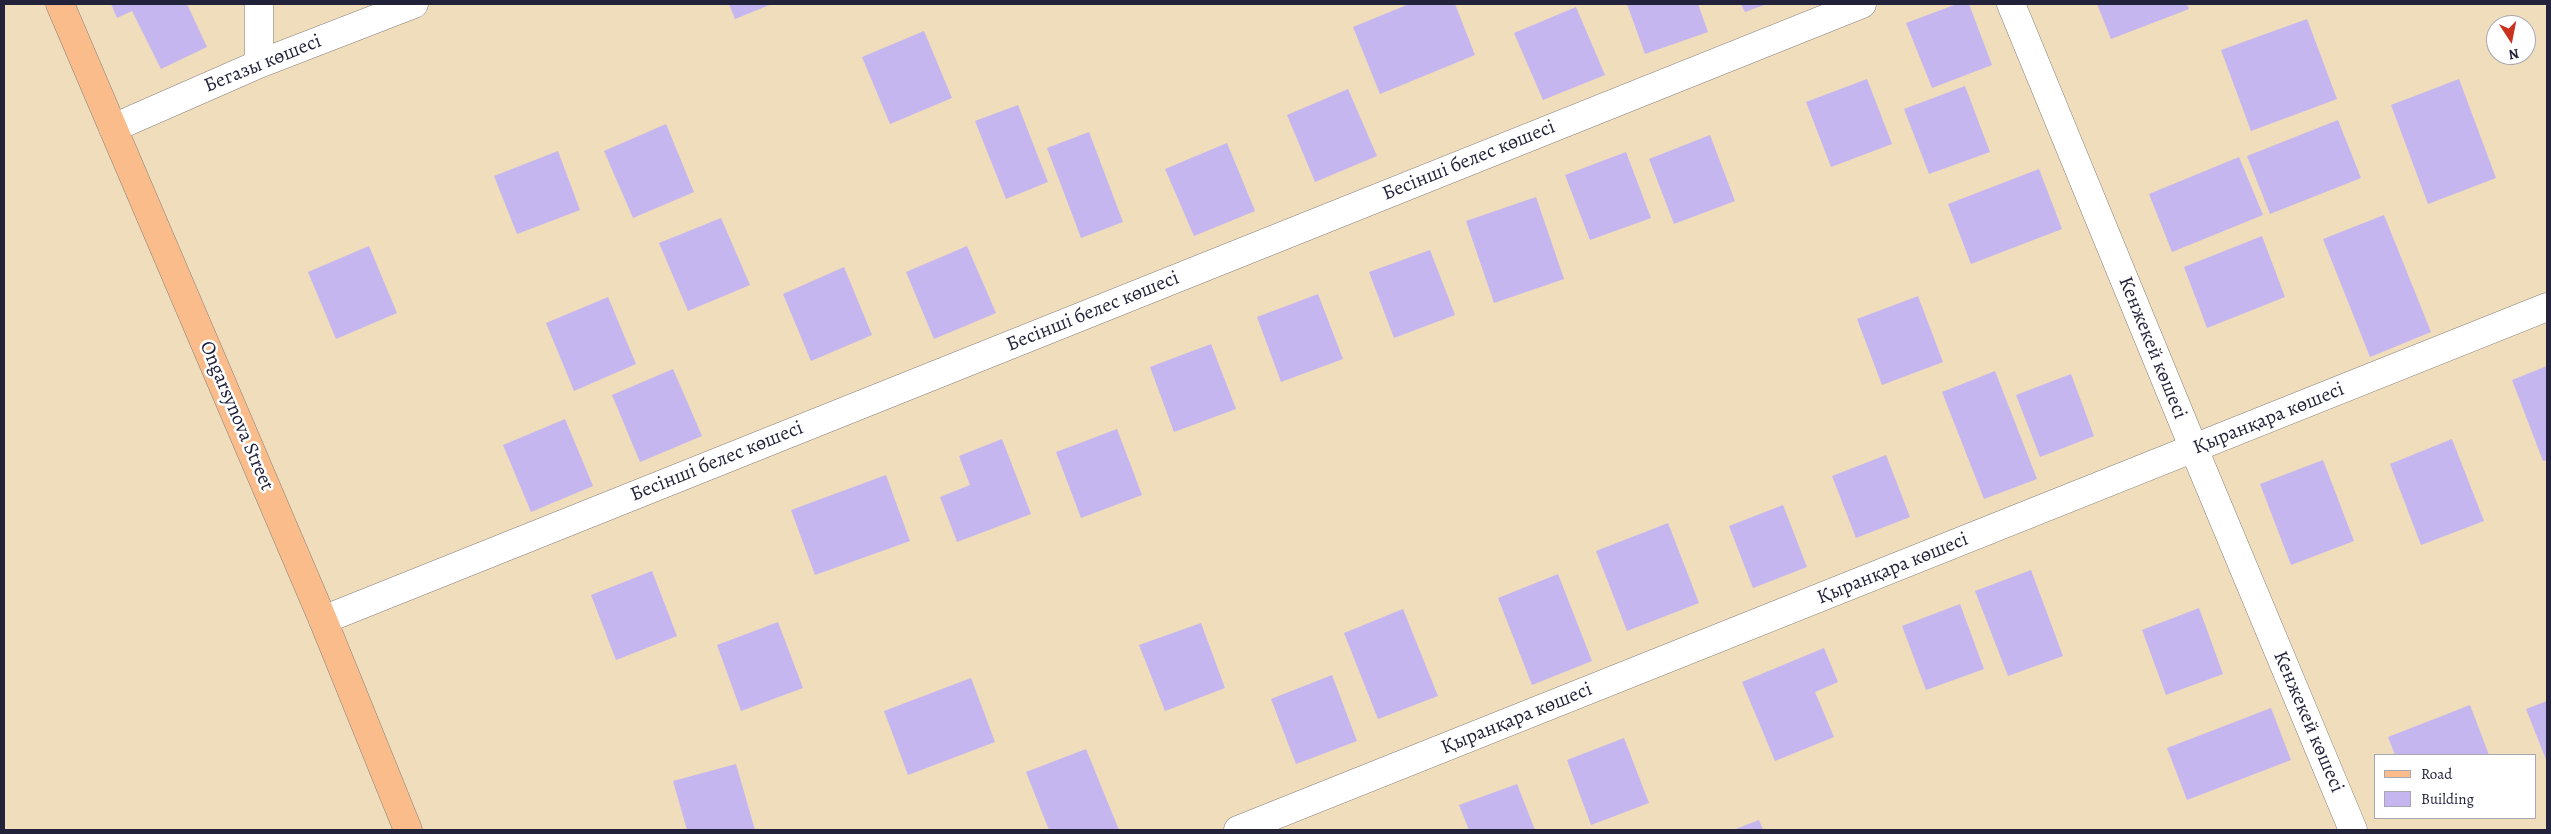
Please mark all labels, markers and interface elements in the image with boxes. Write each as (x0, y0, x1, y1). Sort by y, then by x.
north arrow (2486, 15, 2536, 65)
street label: Бегазы көшесі (201, 30, 325, 98)
text: N (2507, 44, 2521, 65)
street label: Бесінші белес көшесі (1379, 115, 1559, 207)
street label: Бесінші белес көшесі (1003, 266, 1183, 358)
street label: Кенжекей көшесі (2113, 273, 2191, 423)
street label: Ongarsynova Street (194, 338, 278, 494)
street label: Қыранқара көшесі (2190, 378, 2348, 460)
street label: Бесінші белес көшесі (627, 416, 807, 508)
street label: Қыранқара көшесі (1814, 528, 1972, 610)
street label: Кенжекей көшесі (2267, 648, 2349, 796)
street label: Қыранқара көшесі (1438, 678, 1596, 760)
legend (2374, 754, 2536, 819)
text: Road (2421, 764, 2452, 784)
text: Building (2421, 789, 2474, 809)

